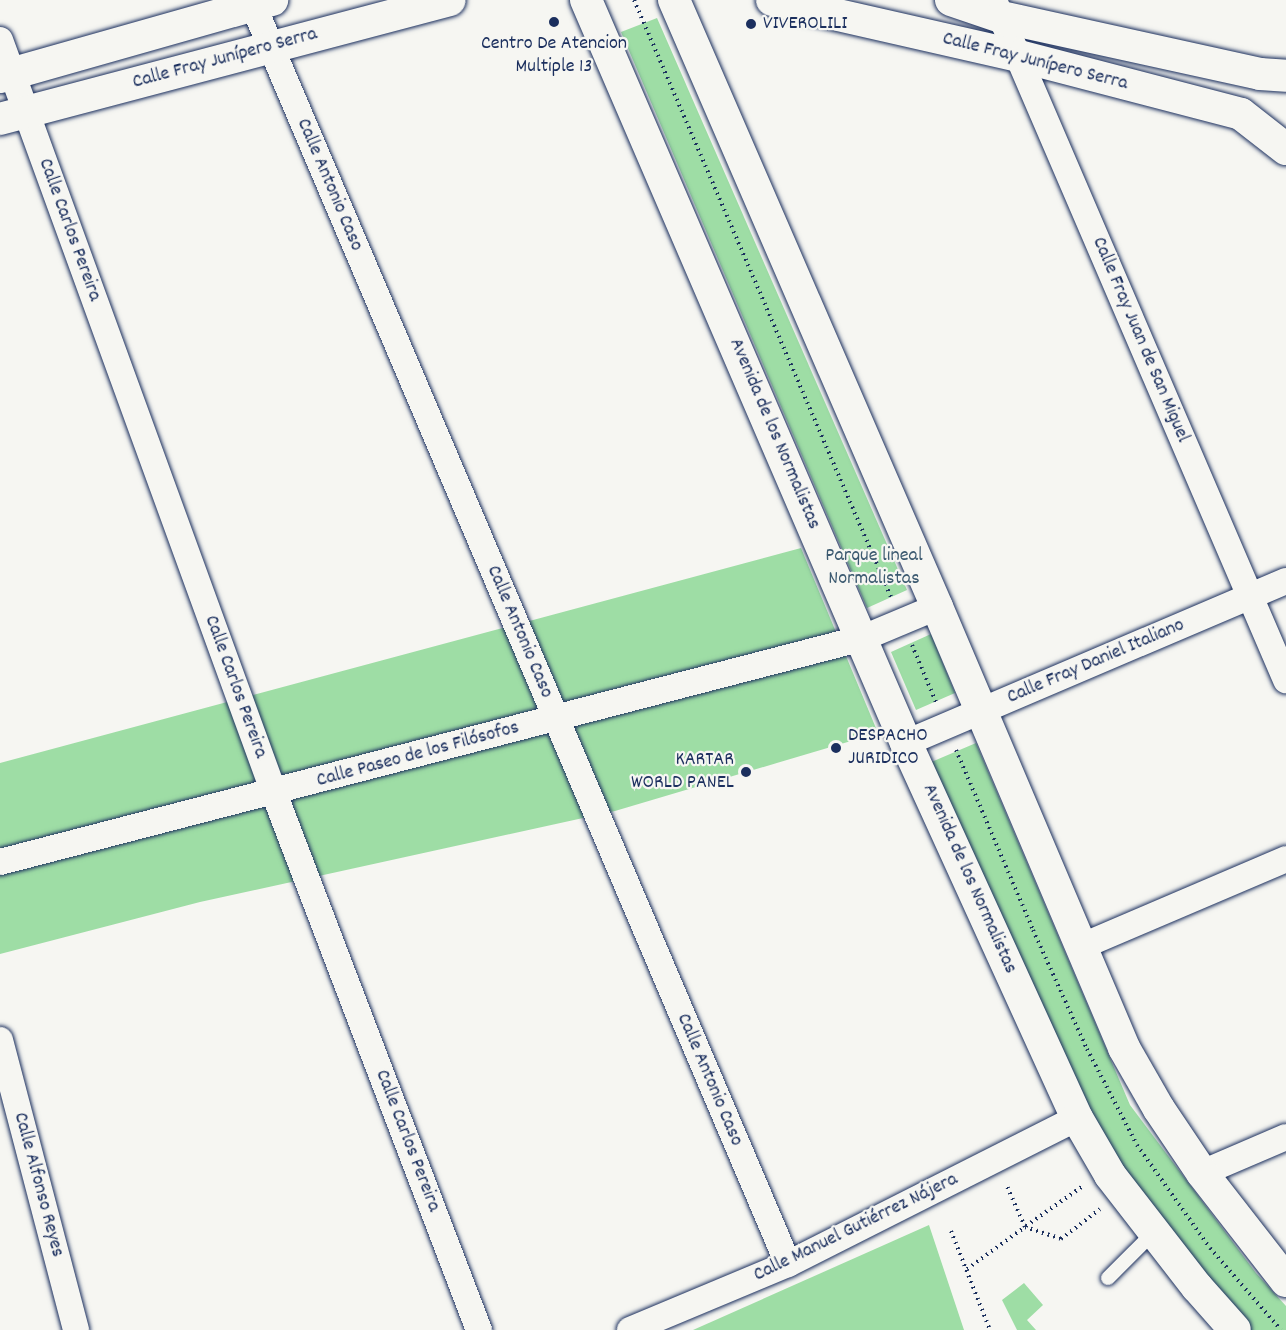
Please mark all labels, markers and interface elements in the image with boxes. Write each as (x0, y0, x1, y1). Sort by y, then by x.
place label: VIVEROLILI (763, 12, 847, 36)
marker: Centro De Atencion Multiple 13 (547, 15, 561, 29)
marker: VIVEROLILI (744, 17, 758, 31)
street label: Calle Fray Junípero Serra (130, 23, 320, 95)
street label: Calle Fray Junípero Serra (940, 27, 1130, 97)
place label: Centro De Atencion Multiple 13 (481, 32, 627, 79)
street label: Calle Antonio Caso (290, 115, 368, 255)
street label: Calle Carlos Pereira (32, 155, 106, 305)
street label: Calle Fray Juan de San Miguel (1086, 234, 1194, 446)
street label: Avenida de los Normalistas (723, 335, 825, 533)
park label: Parque lineal Normalistas (825, 544, 923, 591)
street label: Calle Antonio Caso (480, 562, 558, 702)
street label: Calle Carlos Pereira (198, 612, 272, 762)
street label: Calle Fray Daniel Italiano (1004, 614, 1188, 710)
street label: Calle Paseo de los Filósofos (314, 716, 522, 794)
place label: DESPACHO JURIDICO (848, 724, 928, 771)
marker: DESPACHO JURIDICO (829, 741, 843, 755)
place label: KARTAR WORLD PANEL (631, 748, 734, 795)
marker: KARTAR WORLD PANEL (739, 765, 753, 779)
street label: Avenida de los Normalistas (916, 780, 1022, 978)
street label: Calle Antonio Caso (670, 1010, 748, 1150)
street label: Calle Carlos Pereira (369, 1067, 445, 1215)
street label: Calle Alfonso Reyes (7, 1110, 69, 1260)
street label: Calle Manuel Gutiérrez Nájera (750, 1168, 962, 1288)

